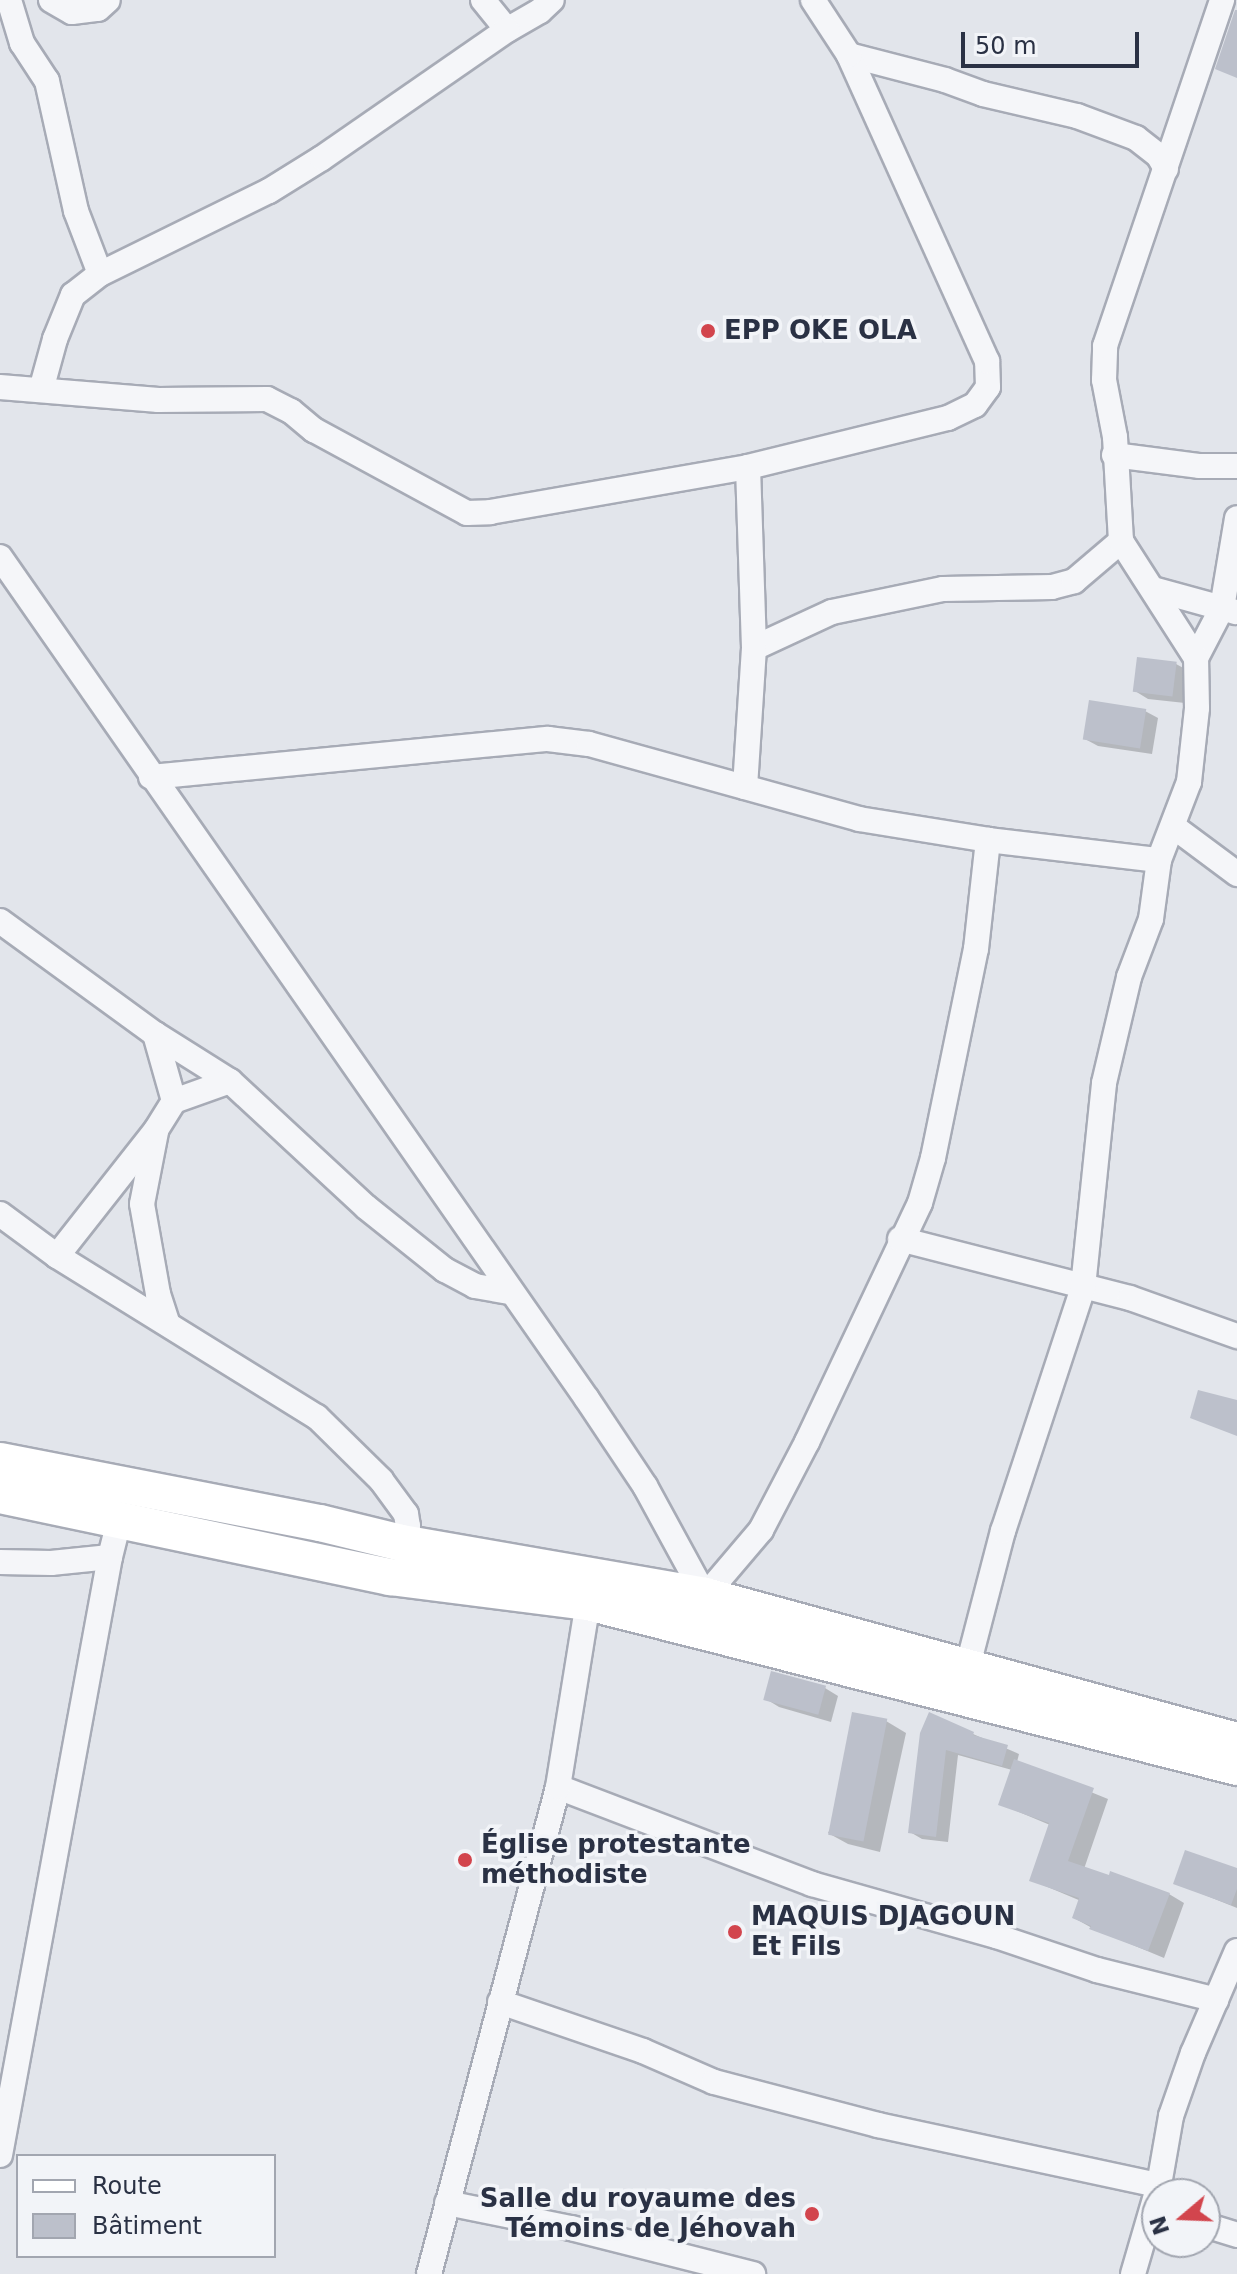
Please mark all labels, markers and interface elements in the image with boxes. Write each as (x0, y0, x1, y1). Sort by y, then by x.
scale bar (965, 16, 1143, 66)
text: 50 m (975, 32, 1037, 60)
place label: EPP OKE OLA (724, 315, 917, 347)
marker: EPP OKE OLA (699, 322, 717, 340)
place label: Église protestante méthodiste (481, 1829, 751, 1890)
marker: Église protestante méthodiste (456, 1851, 474, 1869)
place label: MAQUIS DJAGOUN Et Fils (751, 1901, 1015, 1962)
marker: MAQUIS DJAGOUN Et Fils (726, 1923, 744, 1941)
legend (16, 2154, 276, 2258)
text: Route (92, 2172, 162, 2200)
north arrow (1141, 2178, 1221, 2258)
place label: Salle du royaume des Témoins de Jéhovah (480, 2183, 796, 2244)
marker: Salle du royaume des Témoins de Jéhovah (803, 2205, 821, 2223)
text: Bâtiment (92, 2212, 202, 2240)
text: N (1145, 2213, 1175, 2238)

